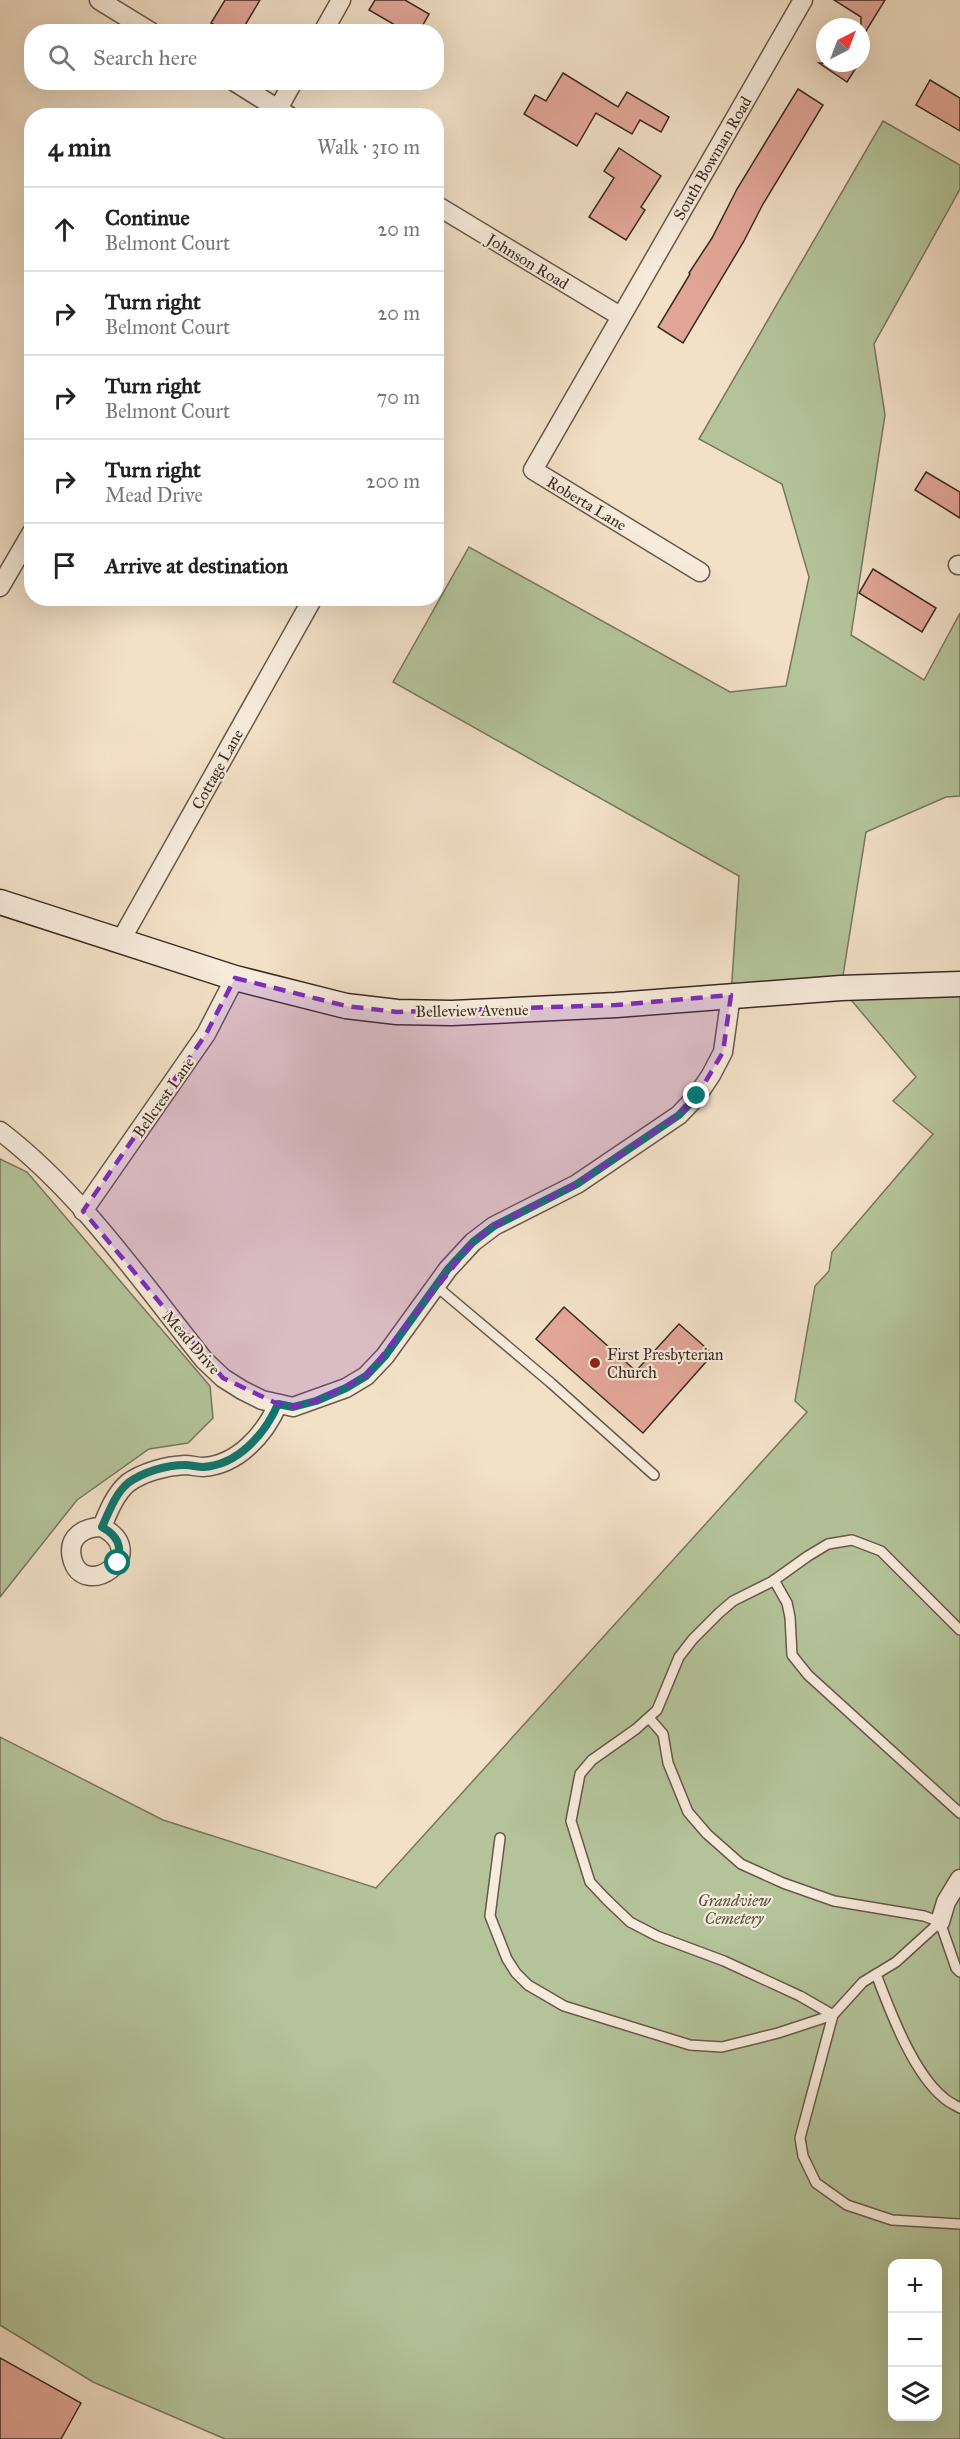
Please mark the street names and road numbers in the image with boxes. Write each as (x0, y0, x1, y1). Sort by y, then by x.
street label: South Bowman Road (669, 93, 756, 223)
street label: Johnson Road (481, 229, 572, 294)
street label: Roberta Lane (543, 472, 630, 535)
street label: Cottage Lane (188, 726, 248, 813)
street label: Belleview Avenue (415, 1000, 529, 1021)
street label: Bellcrest Lane (129, 1053, 198, 1141)
street label: Mead Drive (159, 1307, 225, 1378)

